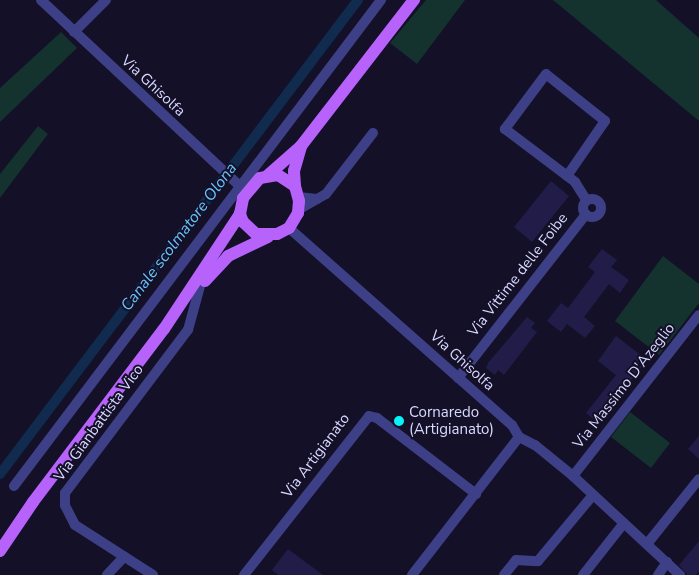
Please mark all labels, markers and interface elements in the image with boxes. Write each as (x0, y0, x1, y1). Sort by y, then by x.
street label: Via Ghisolfa (117, 52, 189, 120)
water label: Canale scolmatore Olona (117, 159, 241, 315)
street label: Via Vittime delle Foibe (464, 210, 572, 340)
street label: Via Massimo D'Azeglio (569, 320, 679, 452)
street label: Via Ghisolfa (426, 327, 498, 395)
street label: Via Gianbattista Vico (51, 361, 147, 485)
place label: Cornaredo (Artigianato) (409, 403, 494, 438)
street label: Via Artigianato (278, 410, 354, 502)
marker: Cornaredo (Artigianato) (393, 415, 405, 427)

